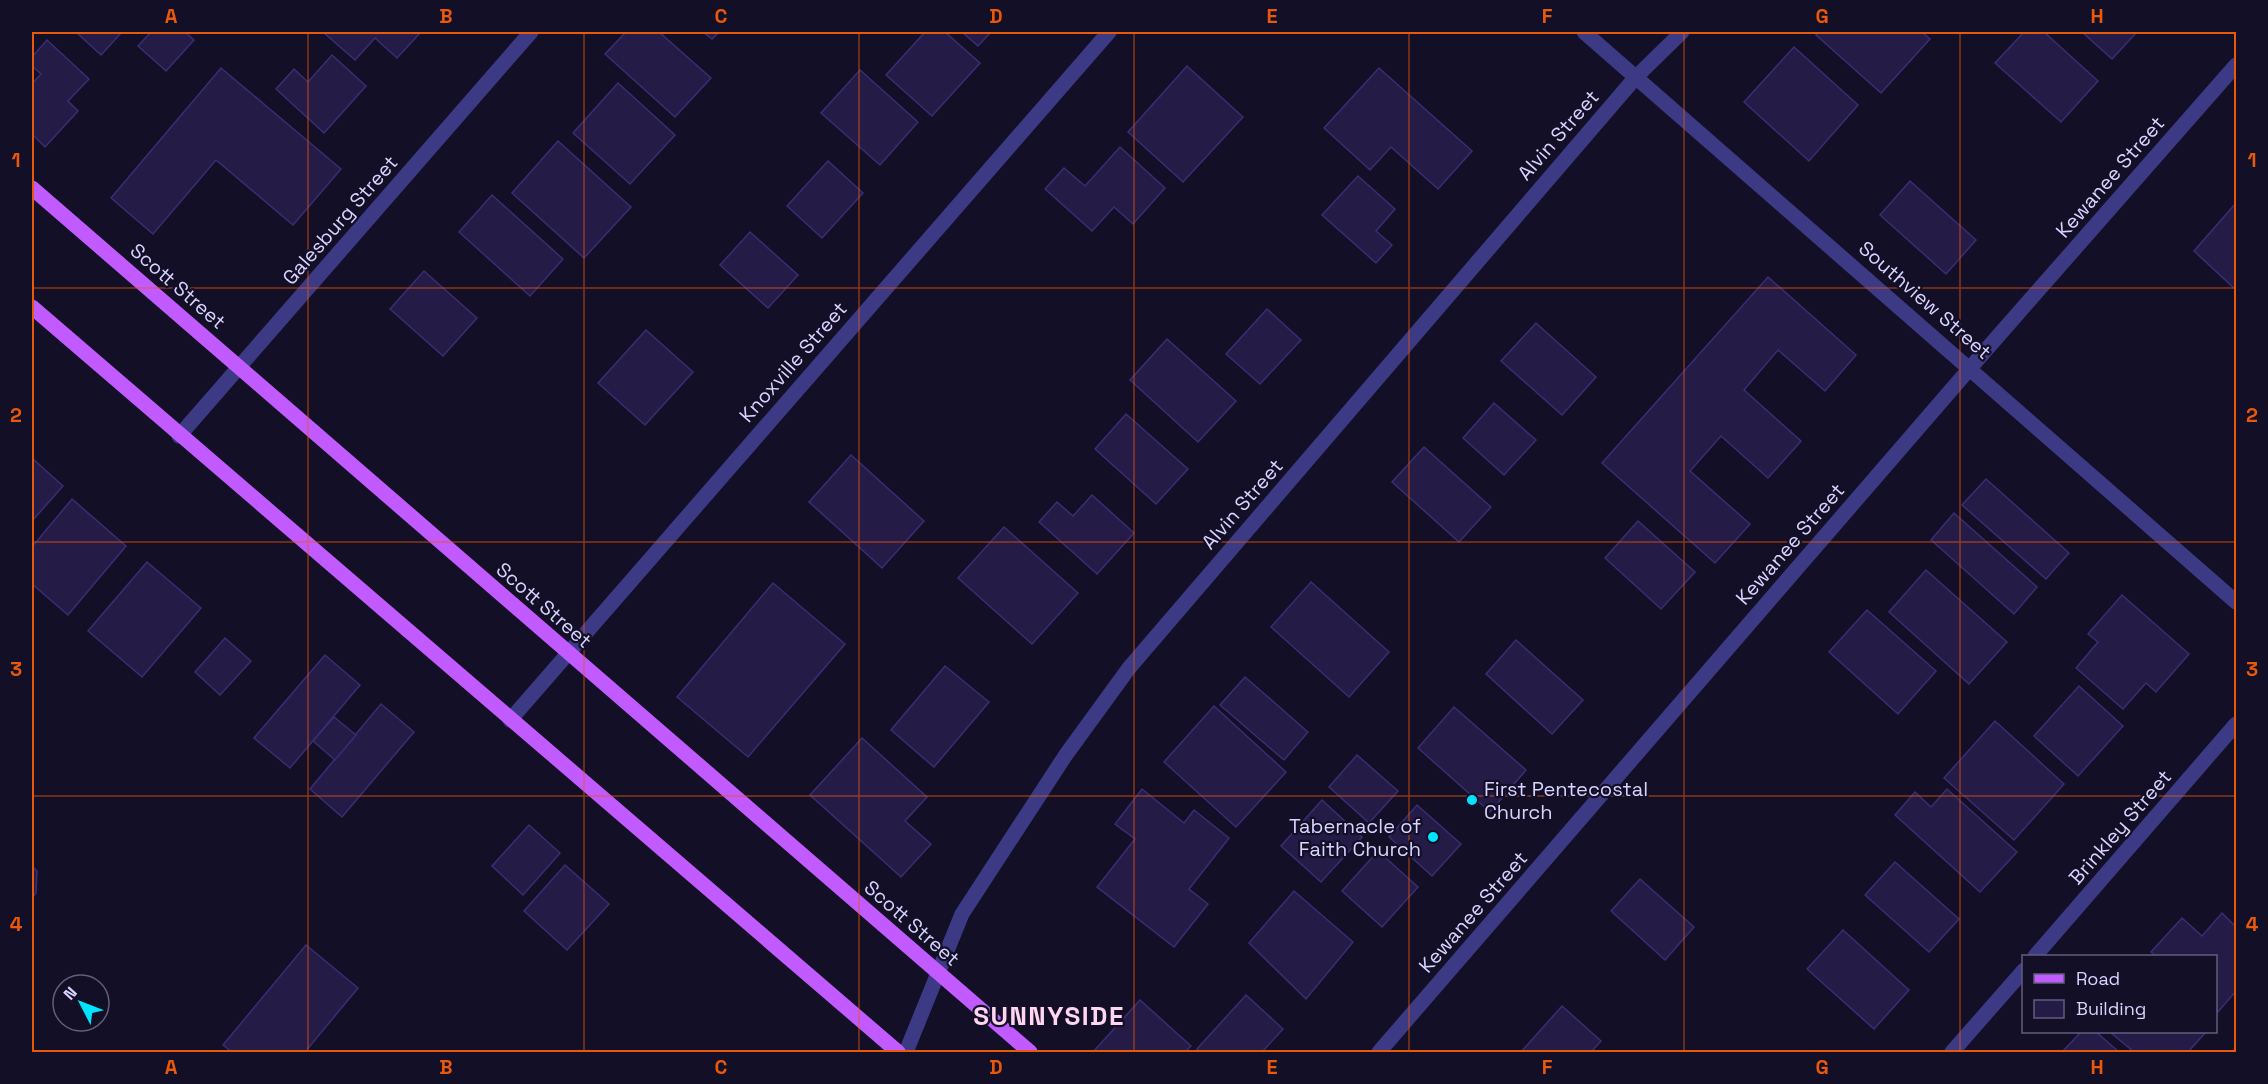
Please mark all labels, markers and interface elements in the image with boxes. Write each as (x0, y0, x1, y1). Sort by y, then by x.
text: A (165, 3, 178, 29)
text: B (439, 3, 453, 29)
text: C (715, 3, 728, 29)
text: D (989, 3, 1003, 29)
text: E (1266, 3, 1278, 29)
text: F (1542, 3, 1553, 29)
text: G (1815, 3, 1829, 29)
text: H (2090, 3, 2104, 29)
street label: Alvin Street (1512, 84, 1604, 186)
street label: Kewanee Street (2050, 111, 2170, 243)
text: 1 (11, 147, 21, 173)
text: 1 (2247, 147, 2257, 173)
street label: Galesburg Street (277, 150, 403, 290)
street label: Southview Street (1853, 235, 1997, 365)
street label: Scott Street (125, 237, 231, 335)
street label: Knoxville Street (733, 296, 853, 428)
text: 2 (10, 402, 22, 428)
text: 2 (2246, 402, 2258, 428)
street label: Alvin Street (1196, 453, 1288, 555)
street label: Kewanee Street (1730, 478, 1850, 610)
street label: Scott Street (491, 556, 597, 654)
text: 3 (10, 656, 22, 682)
text: 3 (2246, 656, 2258, 682)
street label: Brinkley Street (2063, 764, 2177, 890)
place label: First Pentecostal Church (1484, 776, 1648, 825)
marker: First Pentecostal Church (1465, 793, 1479, 807)
place label: Tabernacle of Faith Church (1289, 813, 1421, 862)
marker: Tabernacle of Faith Church (1426, 830, 1440, 844)
street label: Kewanee Street (1413, 846, 1533, 978)
street label: Scott Street (859, 874, 965, 972)
text: 4 (10, 911, 23, 937)
text: 4 (2246, 911, 2259, 937)
legend (2022, 955, 2217, 1033)
text: Road (2076, 967, 2120, 990)
north arrow (51, 973, 111, 1033)
text: N (59, 982, 82, 1004)
text: Building (2076, 997, 2146, 1020)
district label: SUNNYSIDE (973, 999, 1125, 1033)
text: A (165, 1054, 178, 1080)
text: B (439, 1054, 453, 1080)
text: C (715, 1054, 728, 1080)
text: D (989, 1054, 1003, 1080)
text: E (1266, 1054, 1278, 1080)
text: F (1542, 1054, 1553, 1080)
text: G (1815, 1054, 1829, 1080)
text: H (2090, 1054, 2104, 1080)

